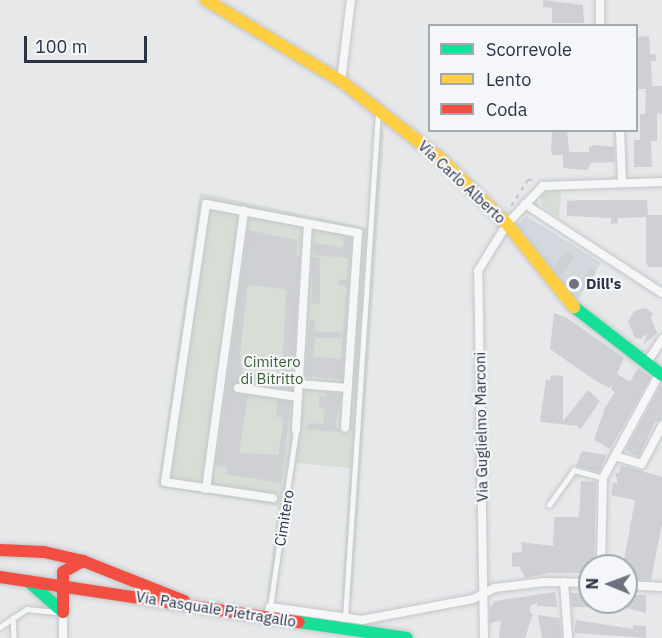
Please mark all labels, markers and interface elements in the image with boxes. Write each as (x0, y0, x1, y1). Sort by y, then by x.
scale bar (27, 24, 150, 62)
legend (428, 24, 638, 132)
text: 100 m (35, 35, 87, 58)
text: Scorrevole (486, 38, 572, 61)
text: Lento (486, 68, 531, 91)
text: Coda (486, 98, 527, 121)
street label: Via Carlo Alberto (415, 137, 509, 227)
place label: Dill's (586, 275, 621, 293)
marker: Dill's (567, 277, 581, 291)
park label: Cimitero di Bitritto (241, 352, 303, 387)
street label: Via Guglielmo Marconi (471, 352, 491, 502)
street label: Cimitero (271, 488, 297, 548)
north arrow (578, 554, 638, 614)
text: N (582, 578, 602, 590)
street label: Via Pasquale Pietragallo (135, 587, 297, 631)

